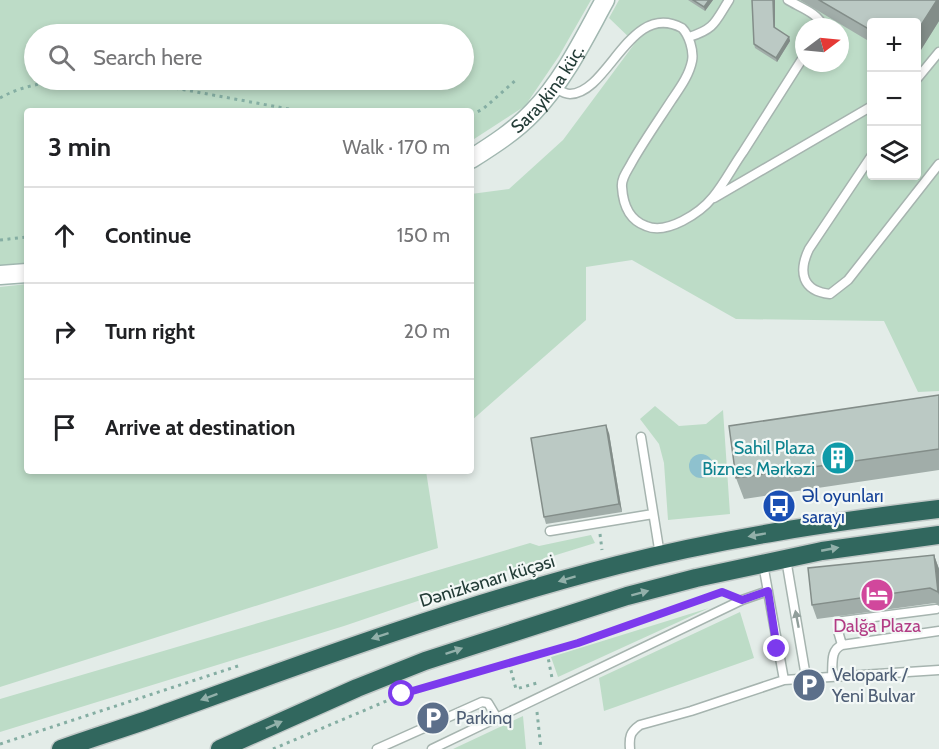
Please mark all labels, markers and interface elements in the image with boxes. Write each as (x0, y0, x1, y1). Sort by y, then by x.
north arrow (795, 18, 849, 72)
map controls (867, 18, 921, 180)
button: + (867, 18, 921, 72)
search box (24, 24, 474, 90)
icon: search (45, 41, 78, 74)
street label: Saraykina küç. (507, 41, 589, 138)
text: Search here (93, 44, 202, 71)
button: − (867, 72, 921, 126)
button: layers (867, 126, 921, 180)
text: 3 min (48, 131, 111, 163)
text: Walk · 170 m (342, 135, 450, 159)
icon: ahead (48, 219, 81, 252)
text: Continue (105, 222, 191, 249)
text: 150 m (397, 223, 450, 247)
icon: right (48, 315, 81, 348)
text: Turn right (105, 318, 195, 345)
text: 20 m (404, 319, 450, 343)
icon: arrive (48, 411, 81, 444)
text: Arrive at destination (105, 414, 295, 441)
place label: Sahil Plaza Biznes Mərkəzi (702, 437, 815, 480)
building icon: Sahil Plaza Biznes Mərkəzi (820, 440, 856, 476)
place label: Əl oyunları sarayı (802, 485, 884, 528)
bus stop icon: Əl oyunları sarayı (761, 488, 797, 524)
one-way arrow (747, 531, 766, 540)
one-way arrow (821, 545, 840, 554)
street label: Dənizkənarı küçəsi (417, 550, 557, 612)
one-way arrow (558, 575, 576, 584)
hotel icon: Dalğa Plaza (859, 577, 895, 613)
one-way arrow (631, 587, 649, 597)
one-way arrow (792, 610, 801, 629)
place label: Dalğa Plaza (833, 615, 921, 637)
one-way arrow (371, 632, 389, 641)
route end (763, 635, 789, 661)
one-way arrow (445, 646, 463, 656)
place label: Velopark / Yeni Bulvar (831, 664, 915, 707)
parking icon: Velopark / Yeni Bulvar (791, 667, 827, 703)
route start (388, 680, 414, 706)
one-way arrow (200, 692, 218, 702)
parking icon: Parkinq (415, 700, 451, 736)
place label: Parkinq (456, 707, 512, 729)
one-way arrow (265, 720, 283, 730)

